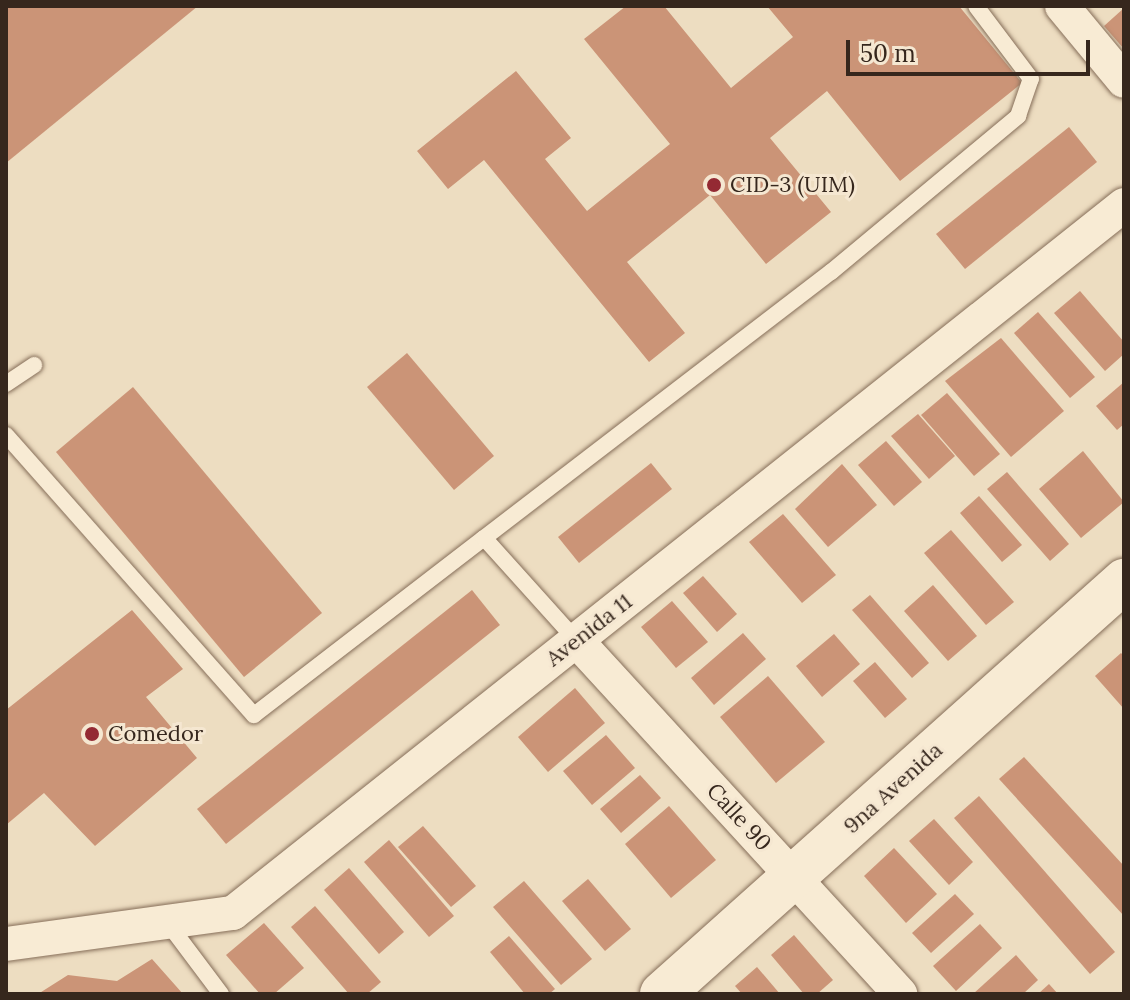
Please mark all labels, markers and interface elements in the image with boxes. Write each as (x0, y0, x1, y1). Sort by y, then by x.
scale bar (850, 24, 1094, 74)
text: 50 m (860, 38, 916, 69)
place label: CID-3 (UIM) (730, 172, 855, 198)
marker: CID-3 (UIM) (705, 176, 723, 194)
street label: Avenida 11 (541, 588, 637, 672)
place label: Comedor (108, 721, 203, 747)
marker: Comedor (83, 725, 101, 743)
street label: 9na Avenida (838, 737, 948, 839)
street label: Calle 90 (701, 778, 777, 856)

